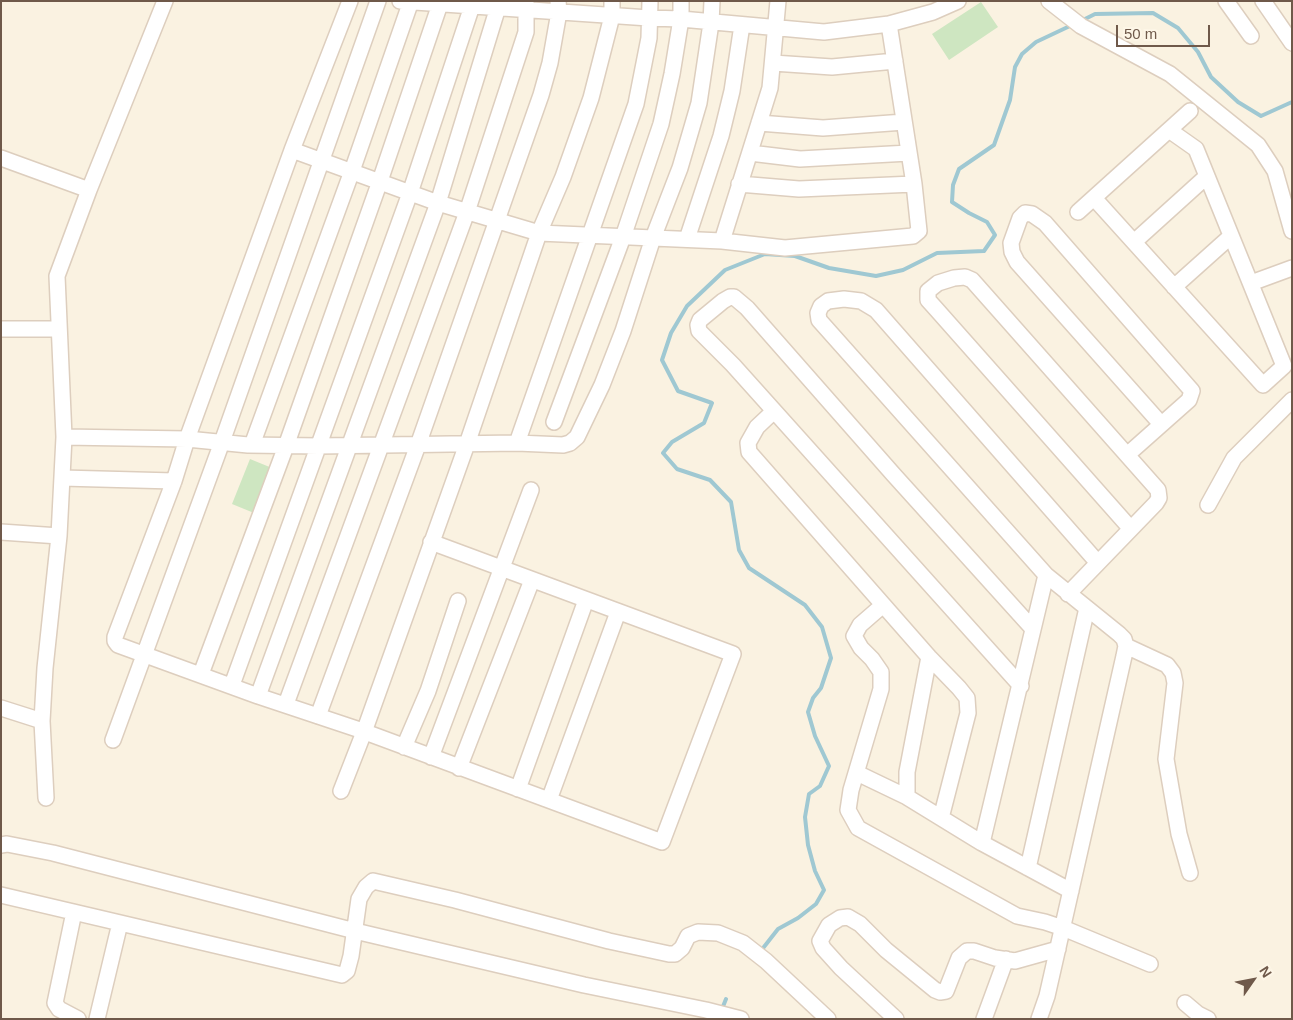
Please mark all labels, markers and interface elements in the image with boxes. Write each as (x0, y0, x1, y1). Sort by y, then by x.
scale bar (1118, 15, 1212, 47)
text: 50 m (1124, 25, 1157, 42)
north arrow (1228, 955, 1278, 1005)
text: N (1256, 963, 1275, 980)

